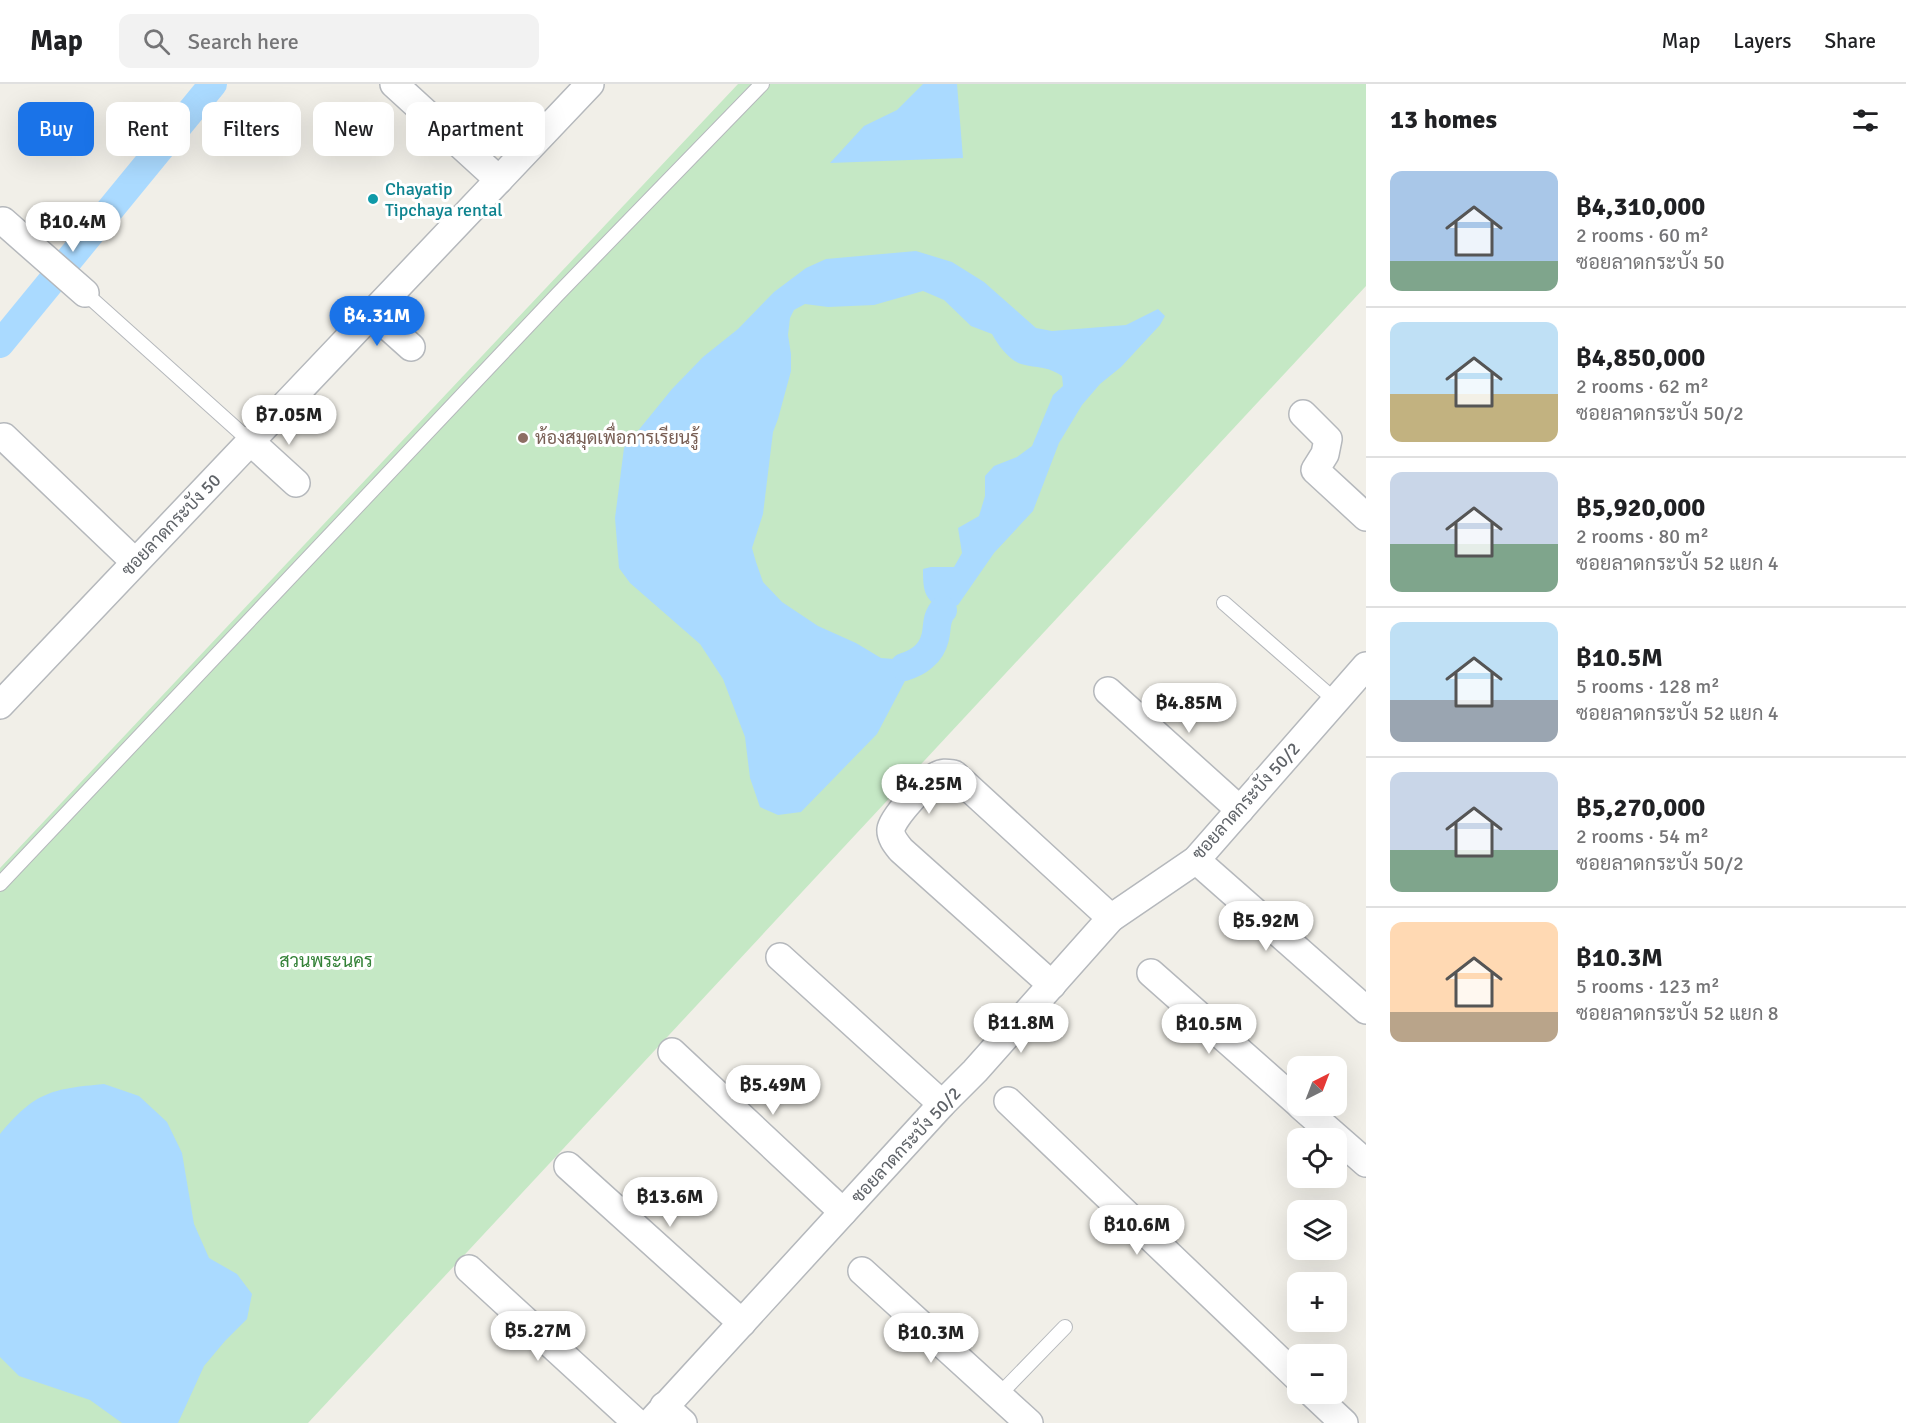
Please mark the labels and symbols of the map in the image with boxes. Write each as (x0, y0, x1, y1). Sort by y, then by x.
place label: Chayatip Tipchaya rental (385, 178, 503, 221)
marker: Chayatip Tipchaya rental (366, 192, 380, 206)
pin: ฿10.4M (24, 202, 122, 253)
pin: ฿4.31M (328, 296, 426, 347)
pin: ฿7.05M (240, 395, 338, 446)
place label: ห้องสมุดเพื่อการเรียนรู้ (535, 422, 700, 451)
marker: ห้องสมุดเพื่อการเรียนรู้ (516, 431, 530, 445)
street label: ซอยลาดกระบัง 50 (117, 469, 225, 581)
pin: ฿4.85M (1140, 683, 1238, 734)
street label: ซอยลาดกระบัง 50/2 (1187, 738, 1305, 864)
pin: ฿4.25M (880, 764, 978, 815)
pin: ฿5.92M (1217, 901, 1315, 952)
park label: สวนพระนคร (279, 950, 373, 972)
pin: ฿11.8M (972, 1003, 1070, 1054)
pin: ฿10.5M (1160, 1004, 1258, 1055)
north arrow (1287, 1056, 1347, 1116)
pin: ฿5.49M (724, 1065, 822, 1116)
street label: ซอยลาดกระบัง 50/2 (846, 1082, 966, 1208)
pin: ฿13.6M (621, 1177, 719, 1228)
pin: ฿10.6M (1088, 1205, 1186, 1256)
pin: ฿5.27M (489, 1311, 587, 1362)
pin: ฿10.3M (882, 1313, 980, 1364)

